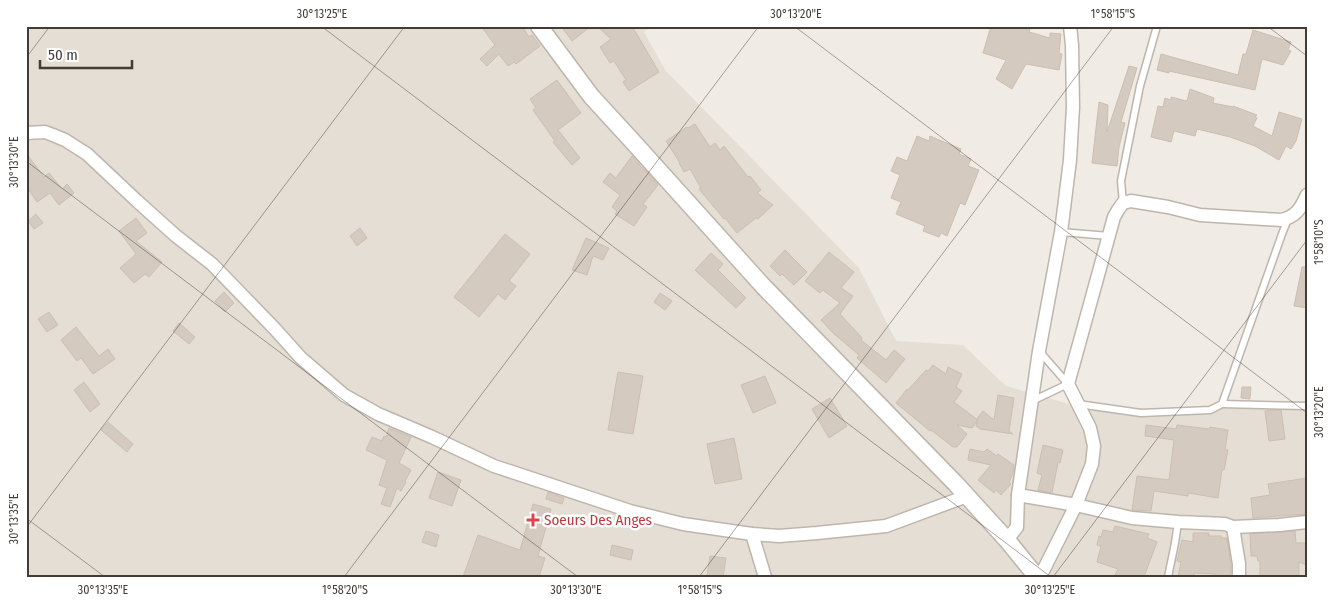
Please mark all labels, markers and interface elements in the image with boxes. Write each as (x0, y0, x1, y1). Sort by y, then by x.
text: 30°13'25"E (297, 7, 348, 21)
text: 30°13'20"E (770, 7, 822, 21)
text: 1°58'15"S (1091, 7, 1135, 21)
scale bar (40, 38, 132, 70)
text: 50 m (48, 46, 78, 64)
text: 30°13'30"E (7, 136, 21, 188)
text: 1°58'10"S (1312, 219, 1326, 265)
text: 30°13'20"E (1312, 386, 1326, 438)
text: 30°13'35"E (7, 493, 21, 544)
place label: Soeurs Des Anges (544, 511, 652, 529)
marker: Soeurs Des Anges (526, 513, 540, 527)
text: 30°13'35"E (78, 583, 129, 597)
text: 1°58'20"S (322, 583, 368, 597)
text: 30°13'30"E (550, 583, 602, 597)
text: 1°58'15"S (678, 583, 722, 597)
text: 30°13'25"E (1025, 583, 1076, 597)

